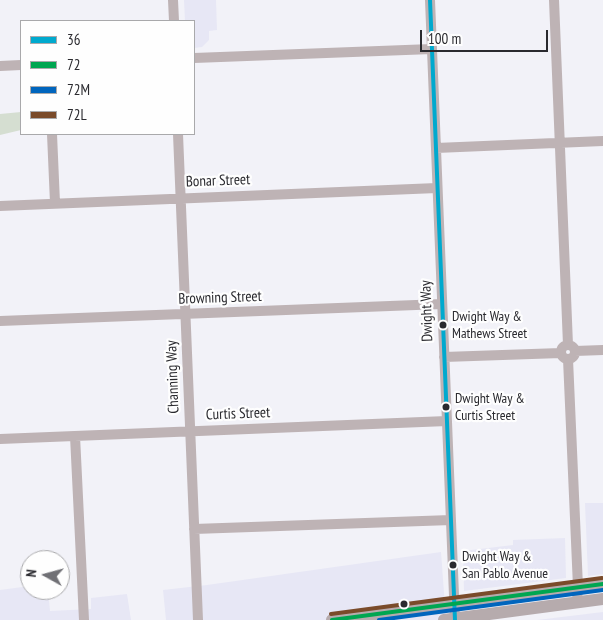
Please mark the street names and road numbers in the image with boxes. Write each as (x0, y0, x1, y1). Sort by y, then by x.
street label: Bonar Street (185, 171, 251, 191)
street label: Dwight Way (417, 280, 437, 342)
street label: Browning Street (178, 288, 262, 308)
street label: Channing Way (163, 340, 183, 414)
street label: Curtis Street (206, 404, 270, 424)

